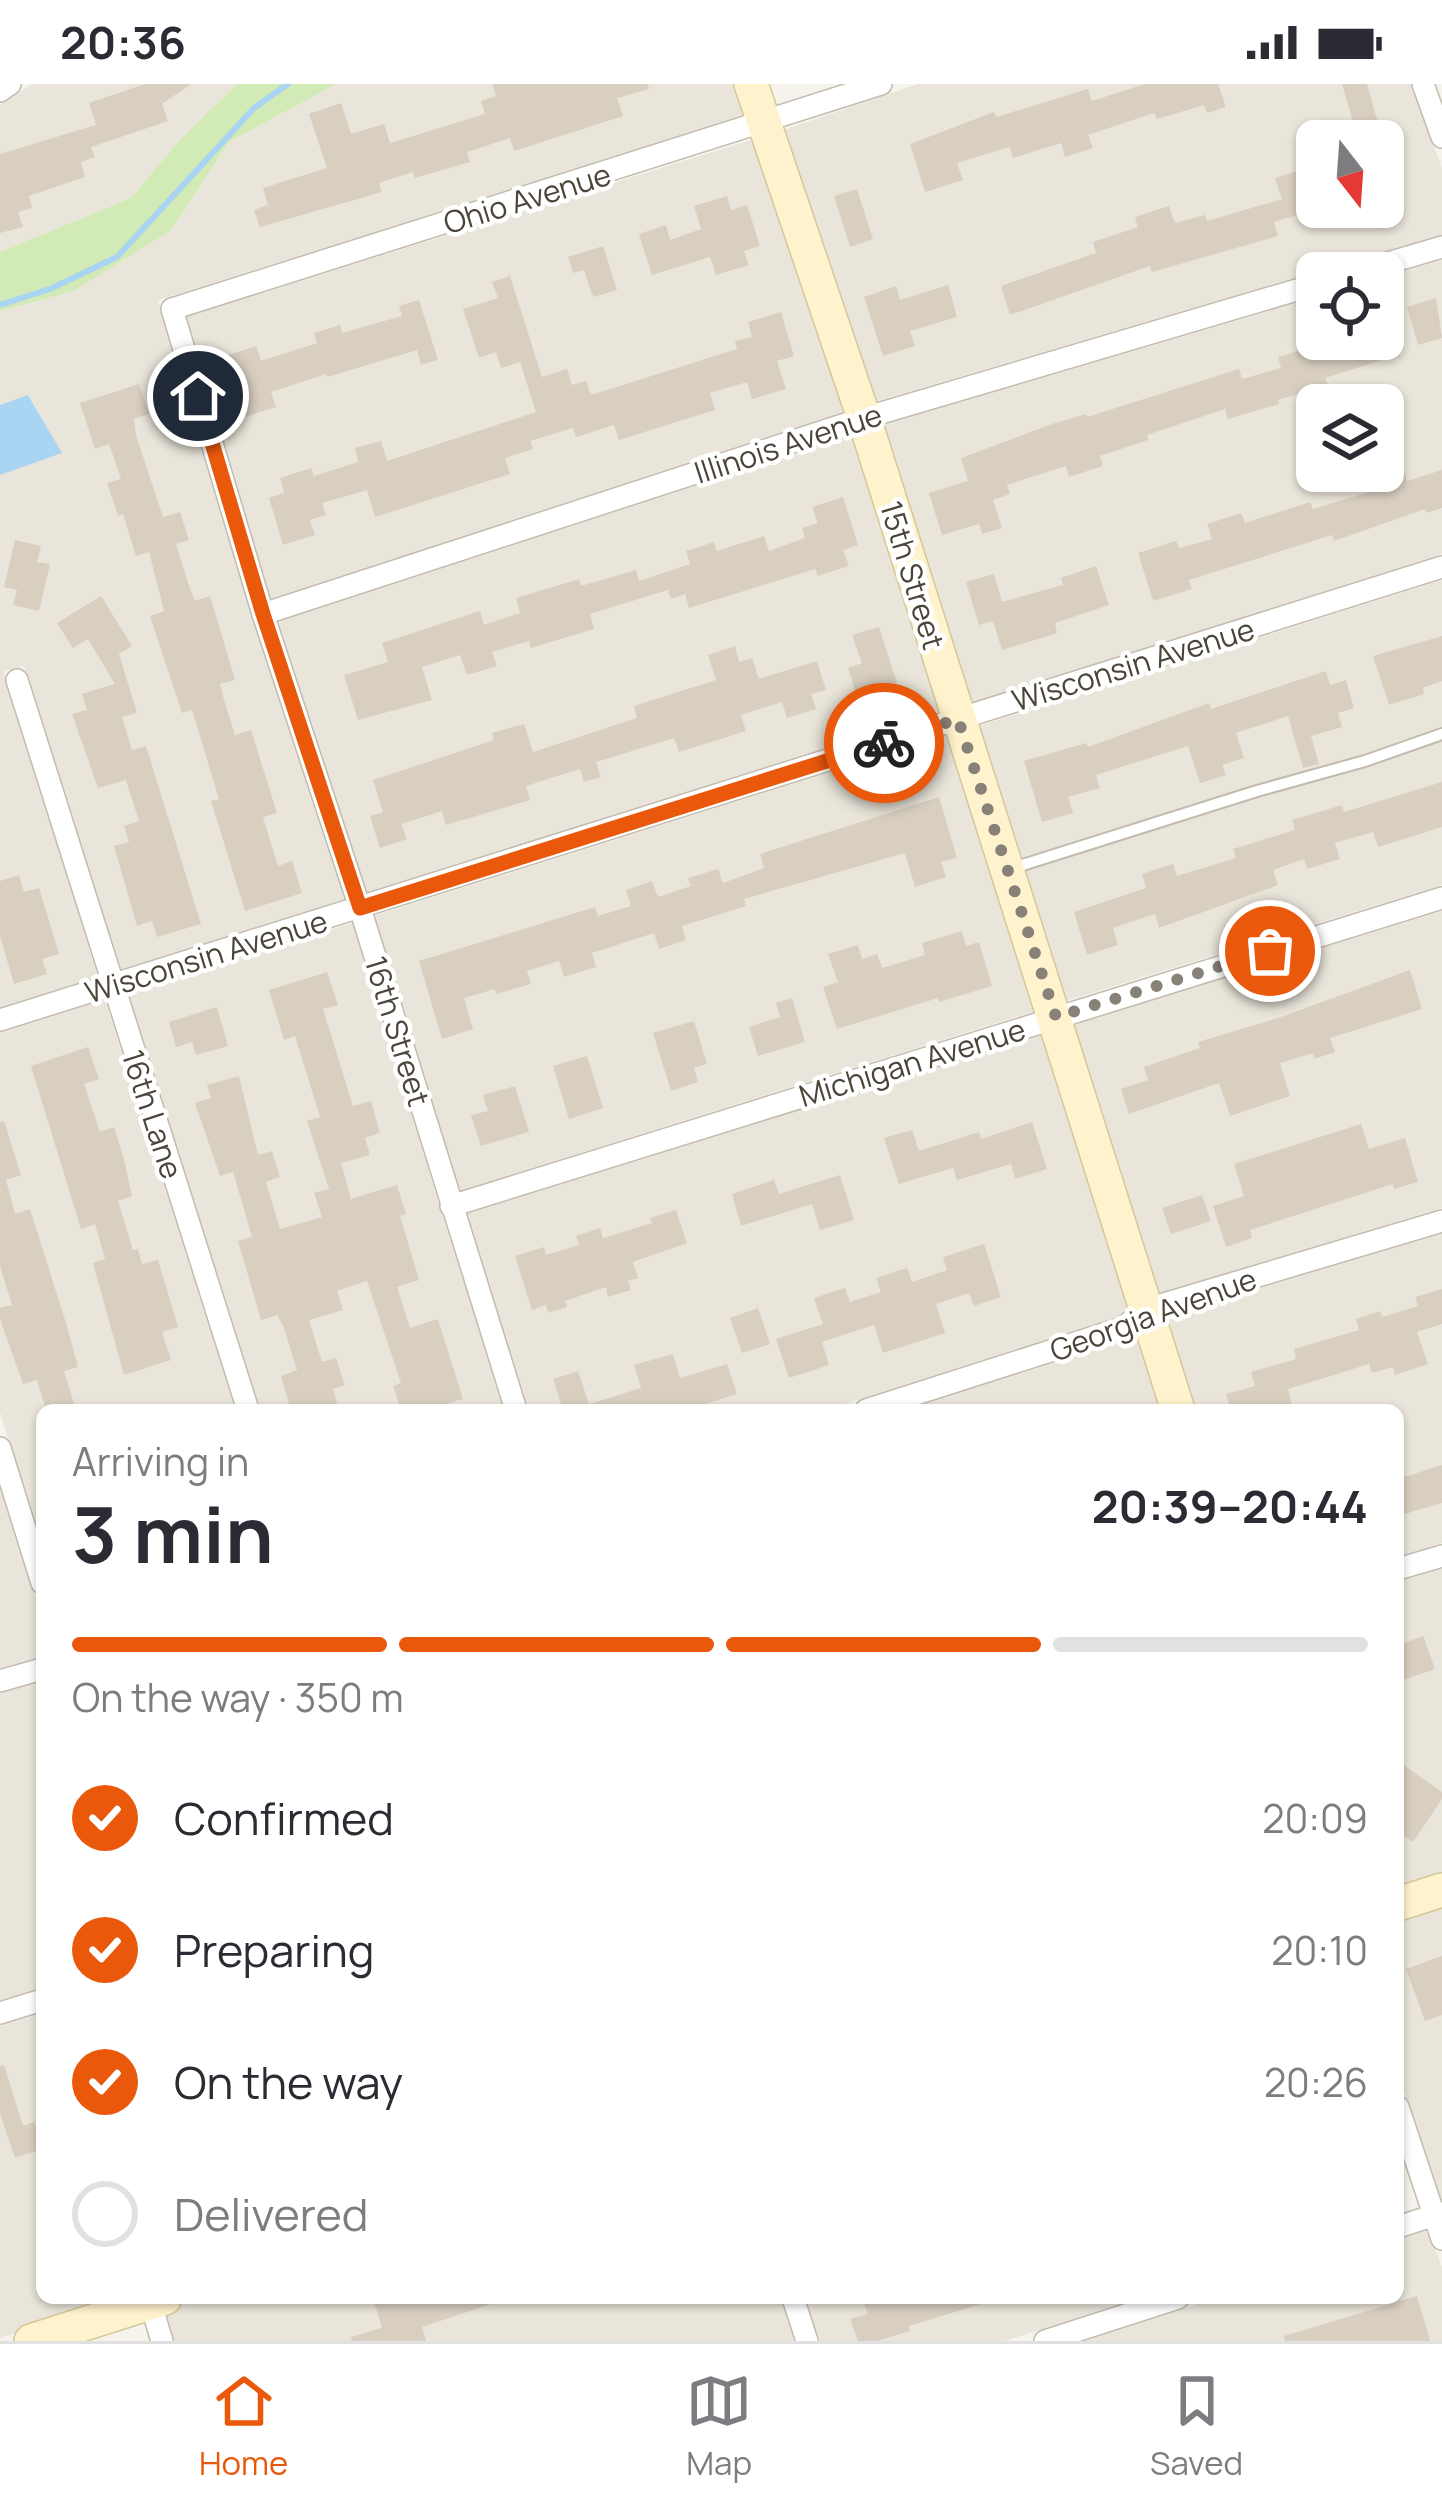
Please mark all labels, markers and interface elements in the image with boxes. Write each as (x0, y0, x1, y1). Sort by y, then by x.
text: 20:36 (60, 11, 186, 73)
north arrow (1296, 120, 1404, 228)
map controls (1296, 120, 1404, 492)
street label: Ohio Avenue (438, 153, 616, 243)
button: locate (1296, 252, 1404, 360)
pin (147, 345, 249, 447)
icon: home (165, 363, 231, 429)
button: layers (1296, 384, 1404, 492)
street label: Illinois Avenue (689, 393, 887, 493)
street label: 15th Street (871, 496, 955, 654)
street label: Wisconsin Avenue (1007, 608, 1259, 720)
courier (824, 683, 944, 803)
icon: bike (851, 710, 917, 776)
street label: Wisconsin Avenue (80, 900, 332, 1012)
pin (1219, 900, 1321, 1002)
icon: bag (1237, 918, 1303, 984)
street label: 16th Street (356, 951, 440, 1111)
street label: Michigan Avenue (794, 1008, 1030, 1116)
street label: 16th Lane (113, 1044, 193, 1184)
street label: Georgia Avenue (1044, 1258, 1262, 1370)
text: Arriving in (72, 1434, 249, 1488)
text: 20:39–20:44 (1092, 1475, 1368, 1537)
text: 3 min (72, 1480, 274, 1586)
text: On the way · 350 m (72, 1670, 404, 1724)
icon: check (72, 1785, 138, 1851)
text: Confirmed (174, 1787, 394, 1849)
text: 20:09 (1262, 1791, 1368, 1845)
icon: check (72, 1917, 138, 1983)
text: Preparing (174, 1919, 374, 1981)
text: 20:10 (1271, 1923, 1368, 1977)
icon: check (72, 2049, 138, 2115)
text: On the way (174, 2051, 403, 2113)
text: 20:26 (1264, 2055, 1368, 2109)
text: Delivered (174, 2183, 369, 2245)
tab: Home (199, 2368, 288, 2485)
tab: Map (686, 2368, 752, 2485)
tab: Saved (1150, 2368, 1243, 2485)

